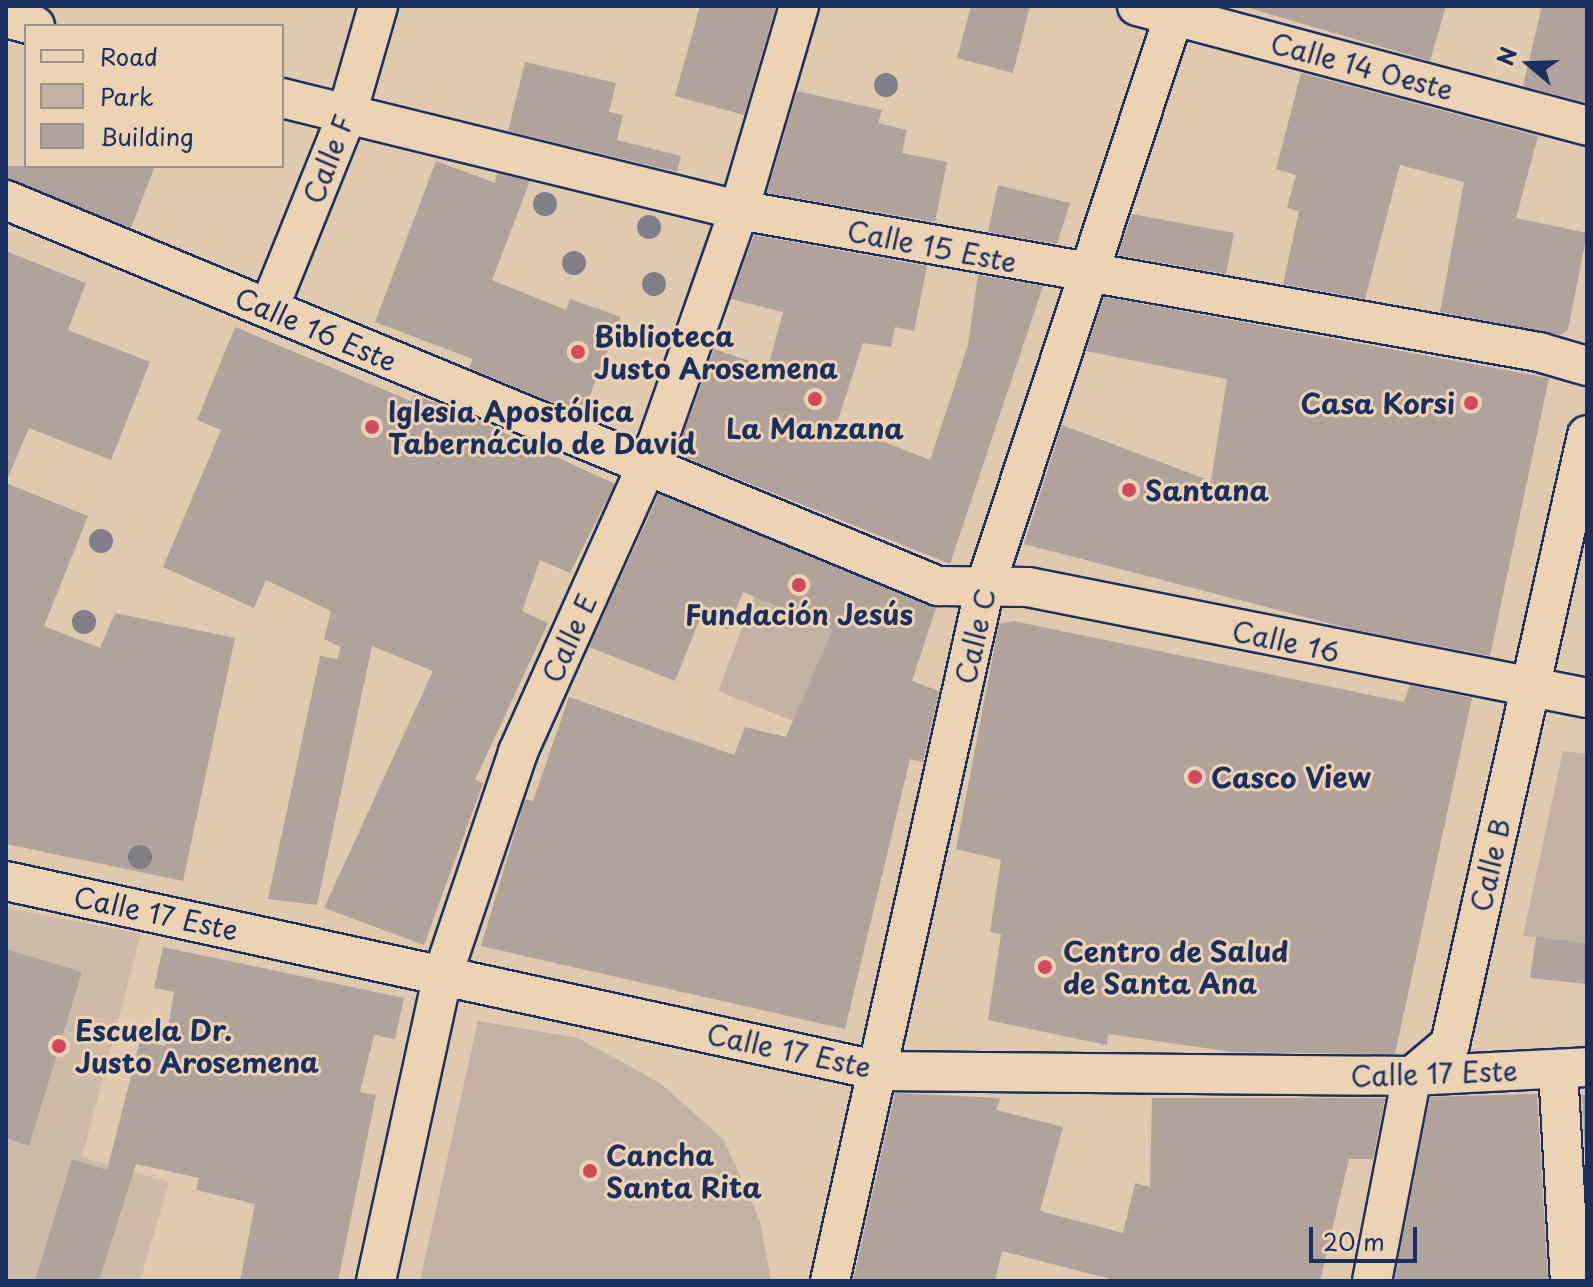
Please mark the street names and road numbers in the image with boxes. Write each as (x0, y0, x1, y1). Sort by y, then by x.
street label: Calle 14 Oeste (1265, 25, 1459, 107)
street label: Calle F (296, 109, 360, 209)
street label: Calle 15 Este (844, 213, 1020, 279)
street label: Calle 16 Este (229, 279, 403, 379)
street label: Calle C (948, 584, 1002, 688)
street label: Calle E (534, 588, 604, 688)
street label: Calle 16 (1229, 613, 1343, 669)
street label: Calle B (1463, 815, 1517, 915)
street label: Calle 17 Este (69, 879, 243, 947)
street label: Calle 17 Este (702, 1016, 876, 1084)
street label: Calle 17 Este (1349, 1053, 1519, 1093)

